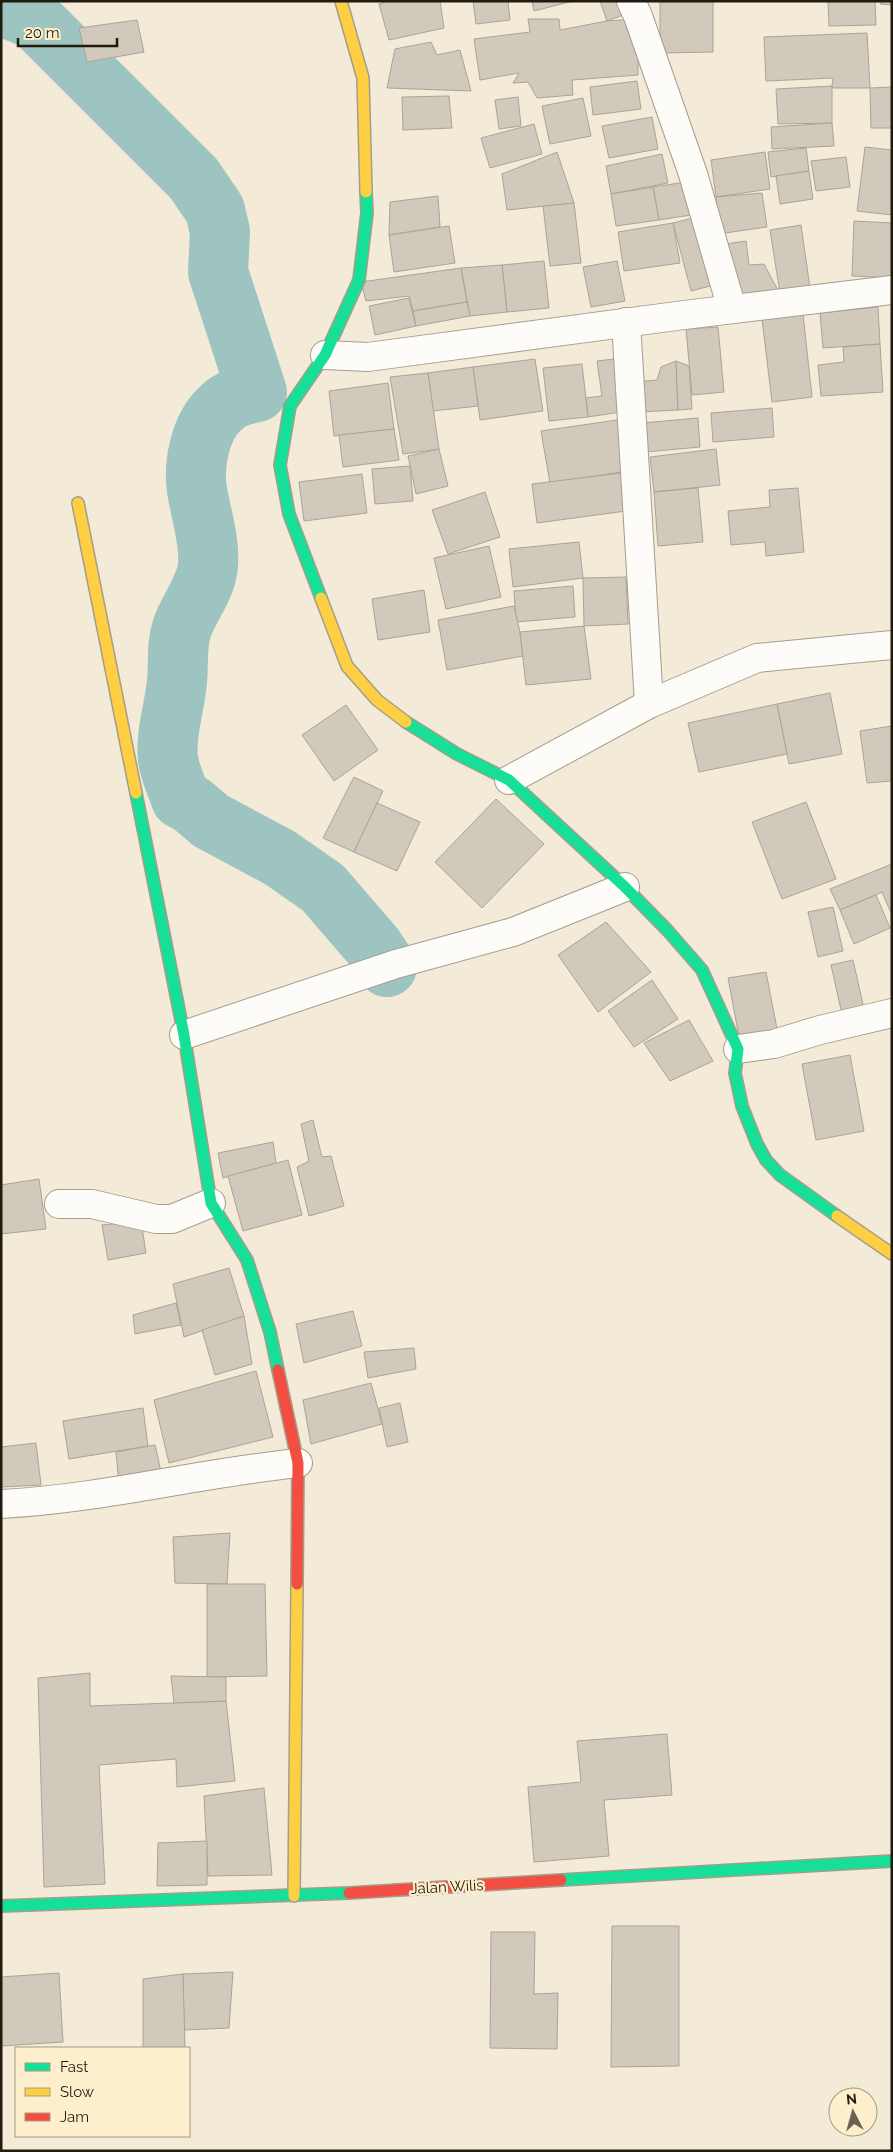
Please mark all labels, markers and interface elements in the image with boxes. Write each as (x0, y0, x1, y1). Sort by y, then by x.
scale bar (18, 15, 116, 47)
text: 20 m (25, 24, 60, 42)
street label: Jalan Wilis (410, 1876, 484, 1898)
legend (15, 2047, 190, 2137)
text: Fast (60, 2058, 88, 2076)
text: Slow (60, 2083, 94, 2101)
north arrow (828, 2087, 878, 2137)
text: N (845, 2091, 858, 2108)
text: Jam (60, 2108, 89, 2126)

